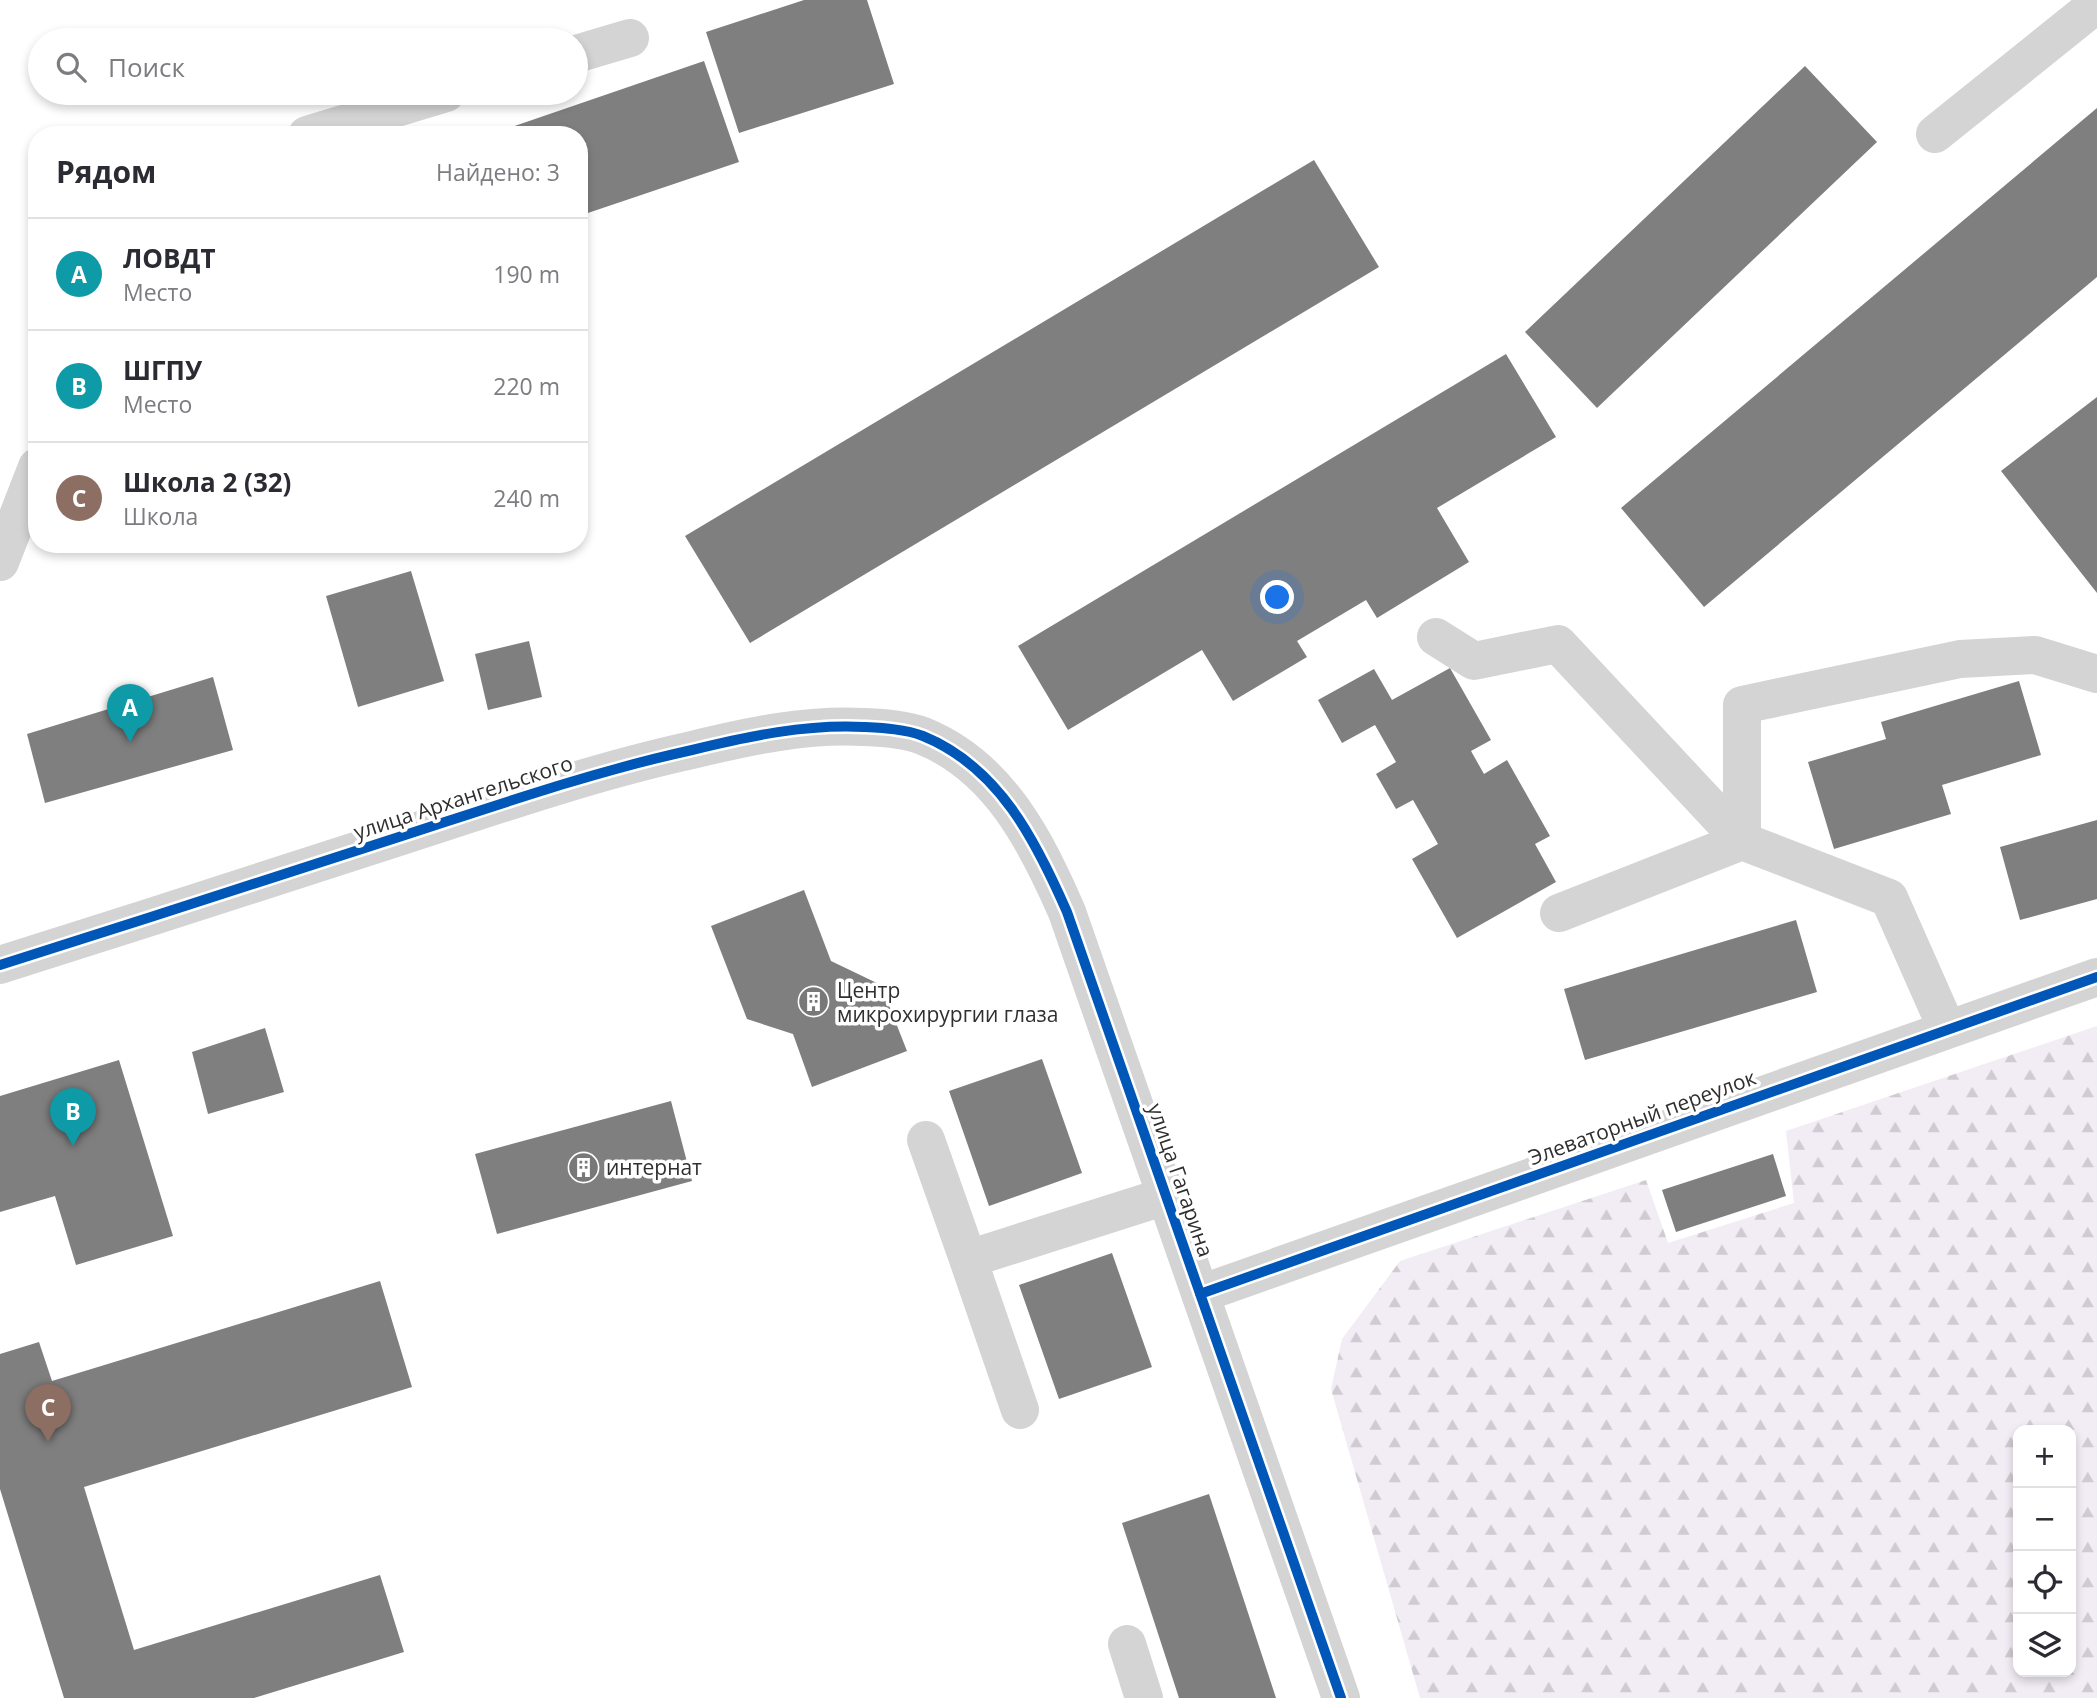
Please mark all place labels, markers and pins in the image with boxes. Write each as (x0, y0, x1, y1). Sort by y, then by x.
pin: A (107, 684, 153, 742)
place label: Центр микрохирургии глаза (837, 976, 1058, 1028)
building icon: Центр микрохирургии глаза (797, 985, 831, 1019)
pin: B (50, 1088, 96, 1146)
building icon: интернат (566, 1150, 600, 1184)
place label: интернат (606, 1153, 702, 1181)
pin: C (25, 1384, 71, 1442)

